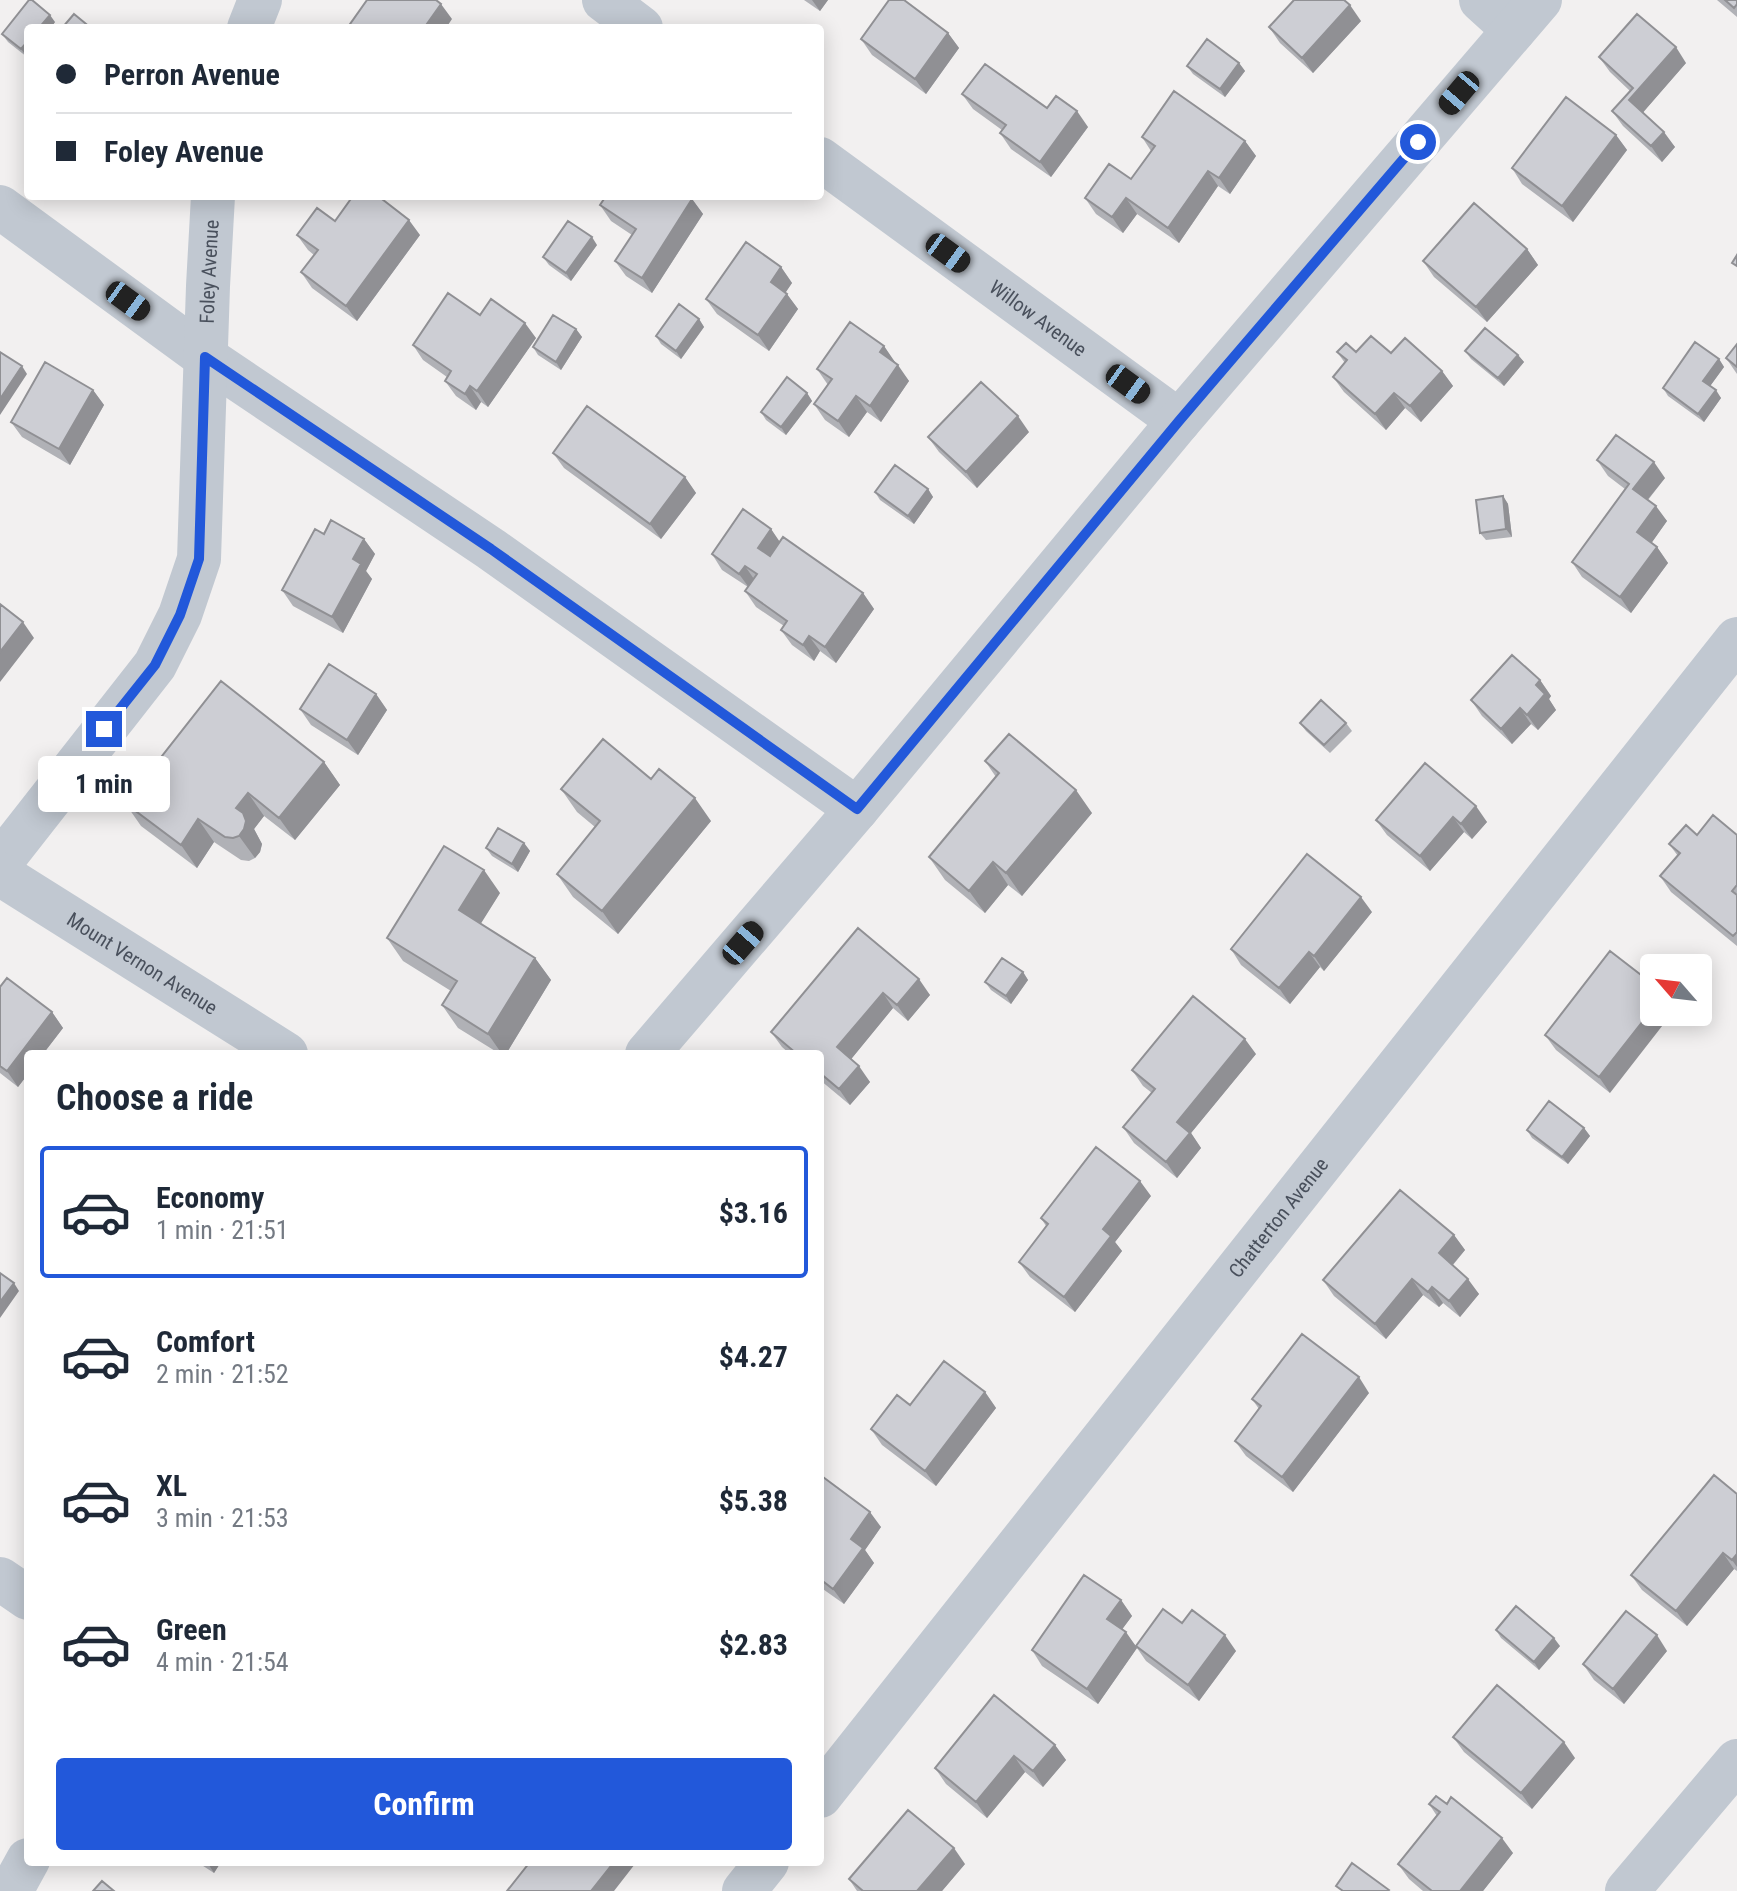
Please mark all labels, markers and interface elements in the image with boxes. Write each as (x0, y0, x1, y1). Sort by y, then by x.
text: Perron Avenue (104, 57, 280, 92)
car (1434, 67, 1484, 119)
route start (1400, 124, 1436, 160)
text: Foley Avenue (104, 134, 264, 169)
street label: Foley Avenue (195, 219, 224, 324)
car (922, 229, 974, 277)
street label: Willow Avenue (985, 275, 1091, 362)
car (102, 277, 154, 325)
car (1102, 360, 1154, 408)
route end (86, 711, 122, 747)
callout: 1 min (38, 757, 170, 813)
text: 1 min (75, 769, 133, 799)
street label: Mount Vernon Avenue (63, 907, 222, 1020)
car (718, 917, 768, 969)
north arrow (1640, 954, 1712, 1026)
map controls (1640, 954, 1712, 1026)
text: Choose a ride (56, 1077, 253, 1119)
street label: Chatterton Avenue (1224, 1153, 1333, 1282)
icon: car (60, 1176, 132, 1248)
text: Economy (156, 1180, 264, 1215)
text: $3.16 (719, 1195, 788, 1230)
text: 1 min · 21:51 (156, 1215, 289, 1245)
icon: car (60, 1320, 132, 1392)
text: Comfort (156, 1324, 255, 1359)
text: $4.27 (719, 1339, 788, 1374)
text: 2 min · 21:52 (156, 1359, 289, 1389)
icon: car (60, 1464, 132, 1536)
text: XL (156, 1468, 187, 1503)
text: $5.38 (719, 1483, 788, 1518)
text: 3 min · 21:53 (156, 1503, 289, 1533)
icon: car (60, 1608, 132, 1680)
text: Green (156, 1612, 227, 1647)
text: $2.83 (719, 1627, 788, 1662)
text: 4 min · 21:54 (156, 1647, 289, 1677)
button: Confirm (56, 1758, 792, 1850)

